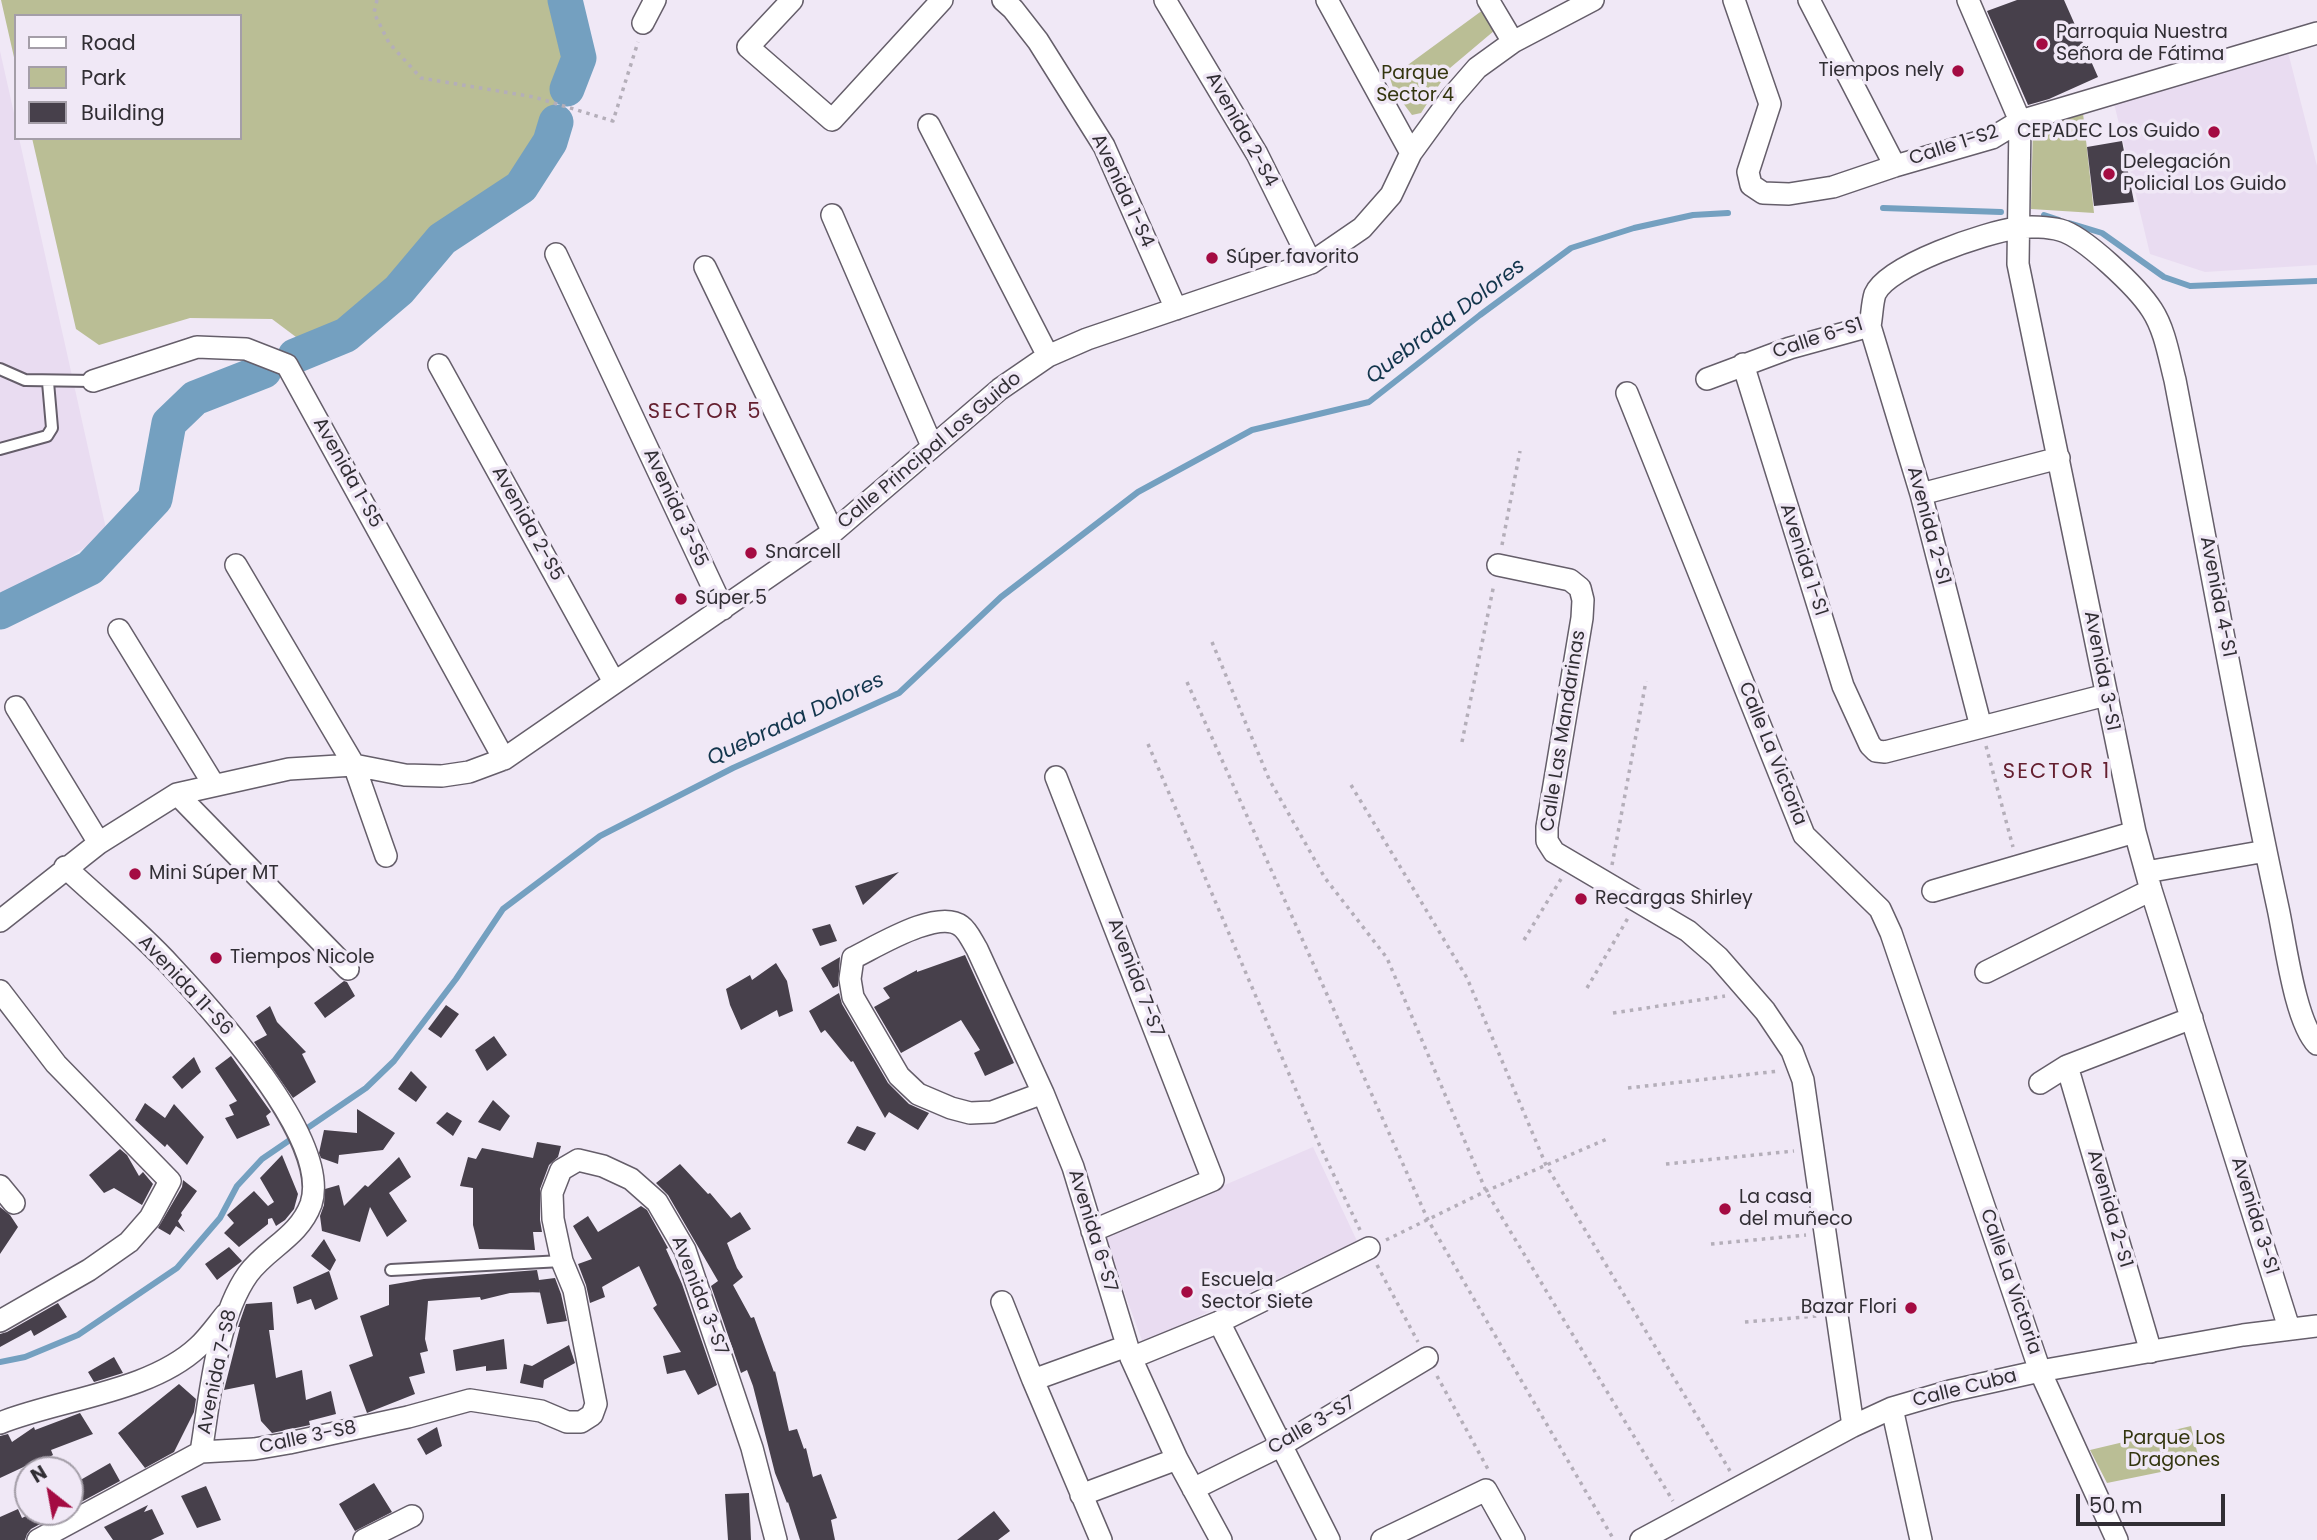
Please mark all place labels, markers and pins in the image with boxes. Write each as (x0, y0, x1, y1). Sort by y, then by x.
place label: Parroquia Nuestra Señora de Fátima (2056, 22, 2228, 66)
marker: Parroquia Nuestra Señora de Fátima (2034, 36, 2050, 52)
place label: Tiempos nely (1818, 60, 1944, 82)
marker: Tiempos nely (1950, 63, 1966, 79)
place label: CEPADEC Los Guido (2017, 121, 2200, 143)
marker: CEPADEC Los Guido (2206, 124, 2222, 140)
place label: Delegación Policial Los Guido (2123, 152, 2286, 196)
marker: Delegación Policial Los Guido (2101, 166, 2117, 182)
place label: Súper favorito (1226, 247, 1359, 269)
marker: Súper favorito (1204, 250, 1220, 266)
place label: Snarcell (765, 542, 841, 564)
marker: Snarcell (743, 545, 759, 561)
place label: Súper 5 (695, 588, 767, 610)
marker: Súper 5 (673, 591, 689, 607)
place label: Mini Súper MT (149, 863, 279, 885)
marker: Mini Súper MT (127, 866, 143, 882)
place label: Recargas Shirley (1595, 888, 1753, 910)
marker: Recargas Shirley (1573, 891, 1589, 907)
place label: Tiempos Nicole (230, 947, 374, 969)
marker: Tiempos Nicole (208, 950, 224, 966)
place label: La casa del muñeco (1739, 1187, 1853, 1231)
marker: La casa del muñeco (1717, 1201, 1733, 1217)
place label: Escuela Sector Siete (1201, 1270, 1313, 1314)
marker: Escuela Sector Siete (1179, 1284, 1195, 1300)
place label: Bazar Flori (1801, 1297, 1897, 1319)
marker: Bazar Flori (1903, 1300, 1919, 1316)

